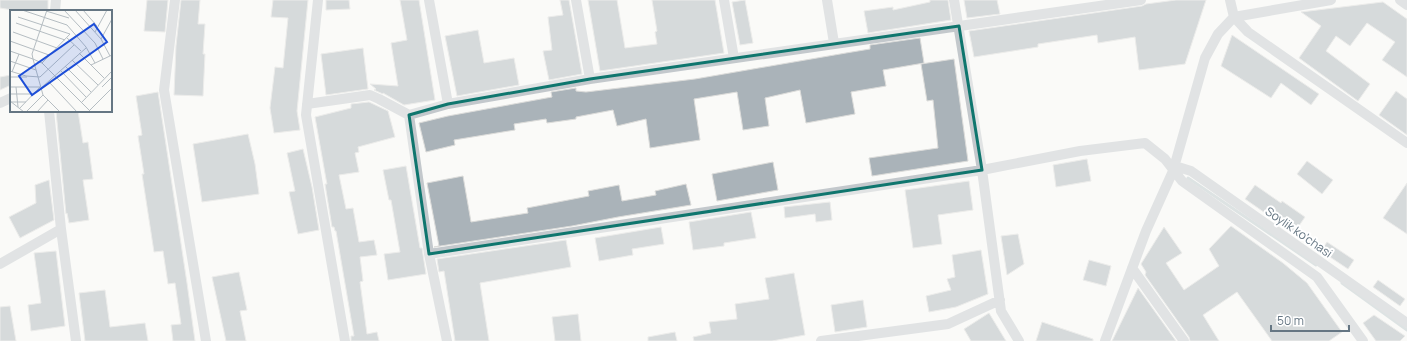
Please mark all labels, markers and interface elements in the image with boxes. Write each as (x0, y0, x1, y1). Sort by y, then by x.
inset map (10, 10, 112, 112)
street label: Soylik ko'chasi (1262, 203, 1336, 261)
scale bar (1271, 307, 1349, 333)
text: 50 m (1277, 312, 1304, 329)

